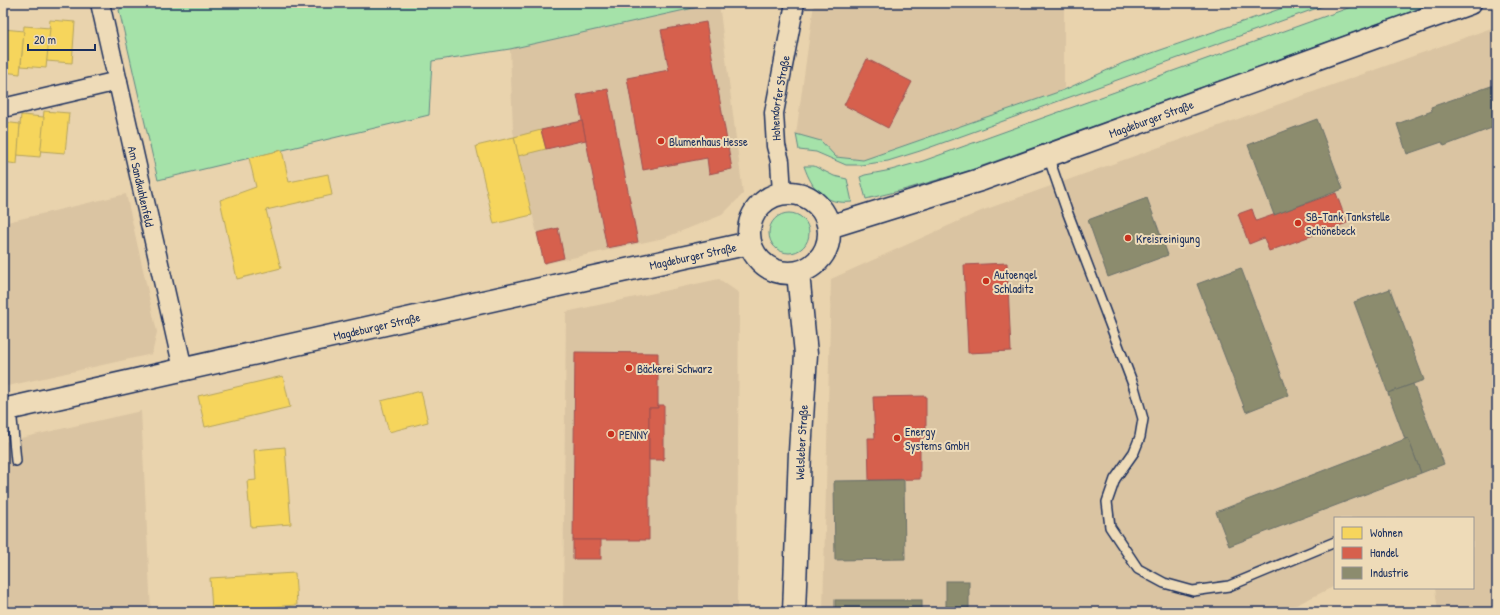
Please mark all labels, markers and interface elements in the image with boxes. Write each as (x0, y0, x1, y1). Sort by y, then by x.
scale bar (28, 26, 95, 52)
text: 20 m (34, 31, 56, 48)
street label: Hohendorfer Straße (765, 54, 793, 141)
street label: Magdeburger Straße (1106, 95, 1196, 141)
place label: Blumenhaus Hesse (669, 133, 748, 150)
marker: Blumenhaus Hesse (656, 136, 666, 146)
street label: Am Sandkuhlenfeld (124, 144, 159, 229)
place label: SB-Tank Tankstelle Schönebeck (1306, 208, 1390, 239)
marker: SB-Tank Tankstelle Schönebeck (1293, 218, 1303, 228)
place label: Kreisreinigung (1136, 230, 1200, 247)
marker: Kreisreinigung (1123, 233, 1133, 243)
street label: Magdeburger Straße (648, 238, 738, 273)
place label: Autoengel Schladitz (994, 266, 1038, 297)
marker: Autoengel Schladitz (981, 276, 991, 286)
street label: Magdeburger Straße (332, 308, 422, 344)
place label: Bäckerei Schwarz (637, 360, 712, 377)
marker: Bäckerei Schwarz (624, 363, 634, 373)
street label: Welsleber Straße (790, 404, 811, 480)
place label: Energy Systems GmbH (905, 423, 970, 454)
place label: PENNY (619, 426, 649, 443)
marker: PENNY (606, 429, 616, 439)
marker: Energy Systems GmbH (892, 433, 902, 443)
legend (1334, 517, 1474, 589)
text: Wohnen (1370, 524, 1403, 541)
text: Handel (1370, 544, 1399, 561)
text: Industrie (1370, 564, 1409, 581)

